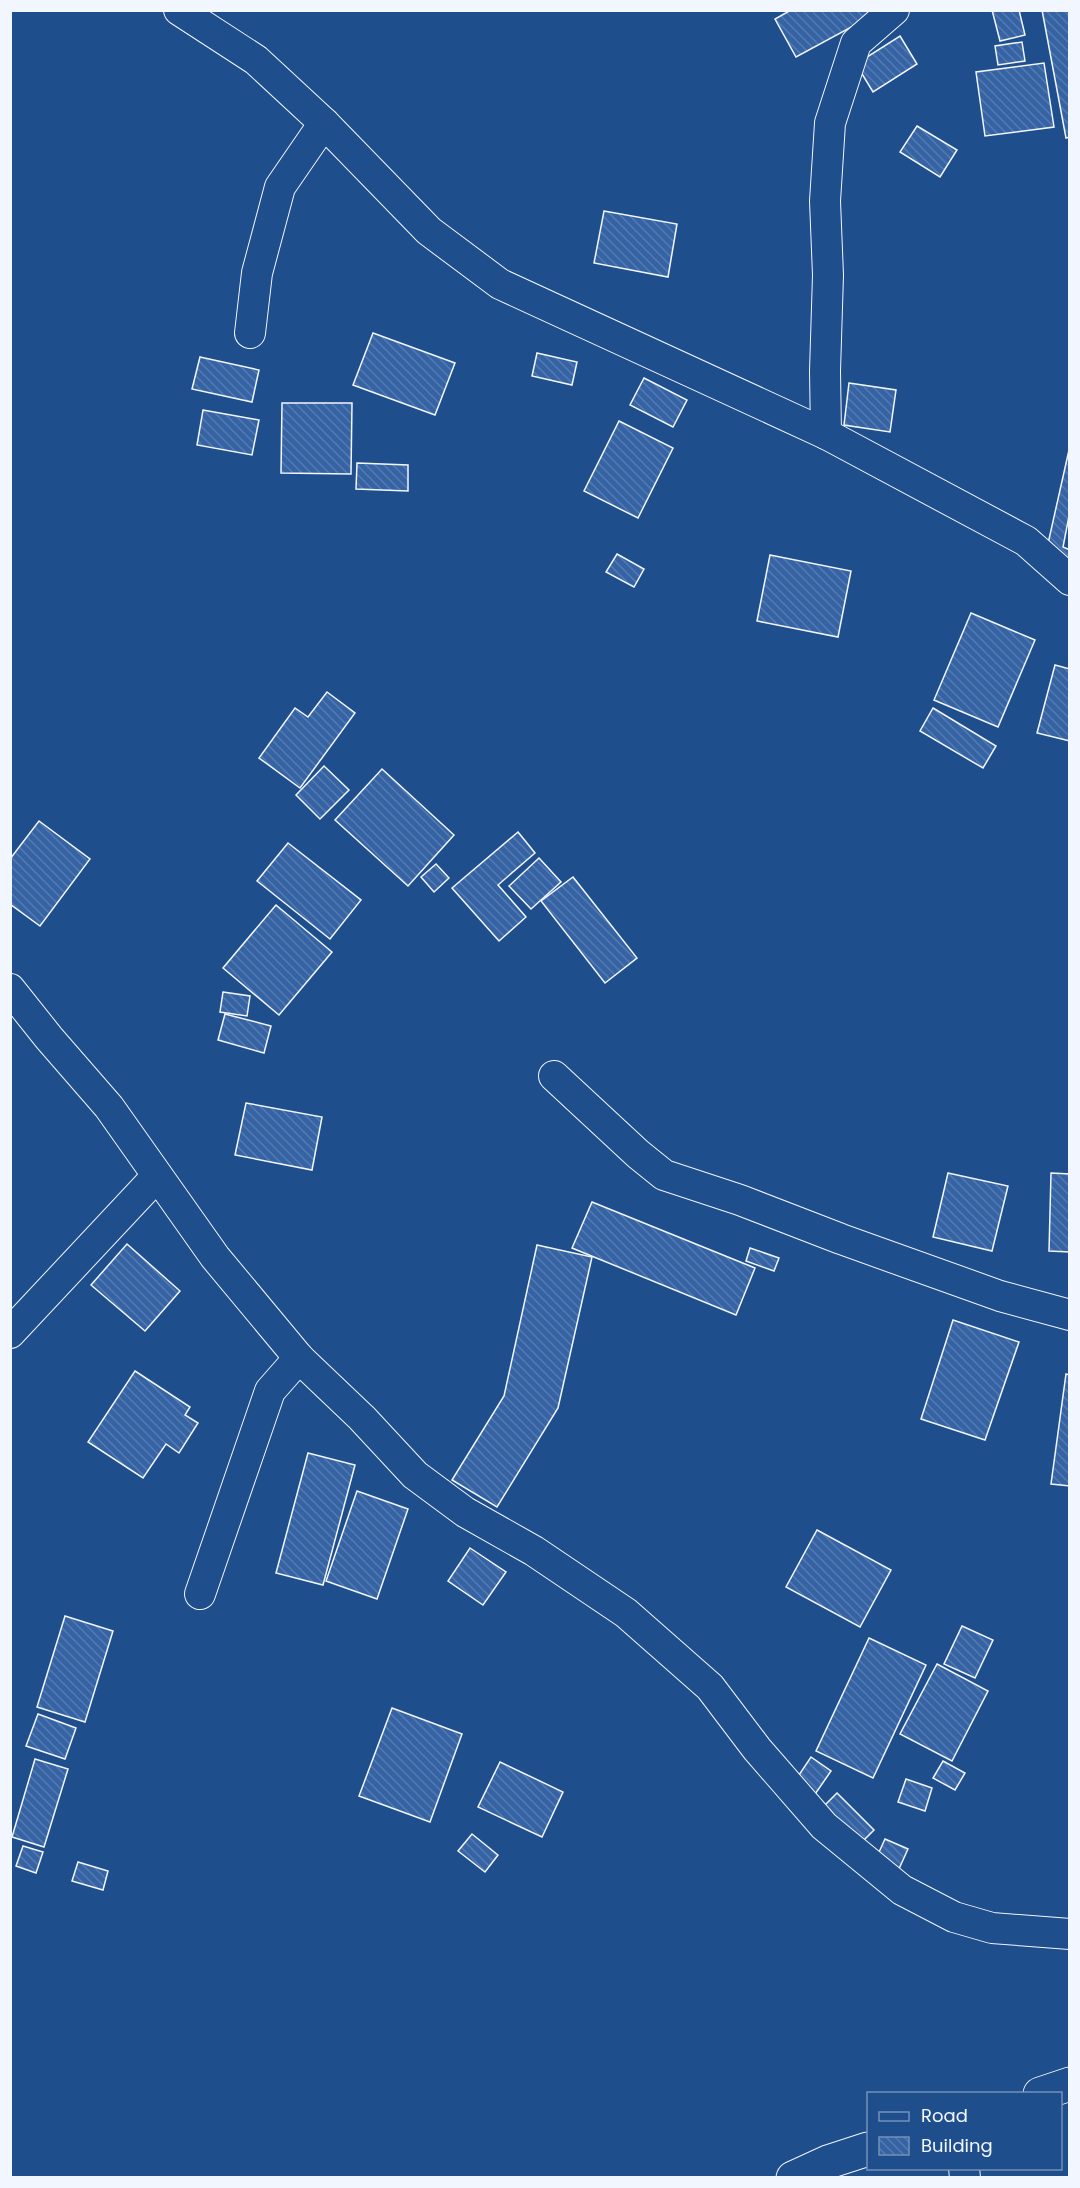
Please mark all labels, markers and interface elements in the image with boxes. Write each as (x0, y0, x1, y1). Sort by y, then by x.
legend (867, 2092, 1062, 2170)
text: Road (921, 2103, 968, 2128)
text: Building (921, 2133, 993, 2158)

